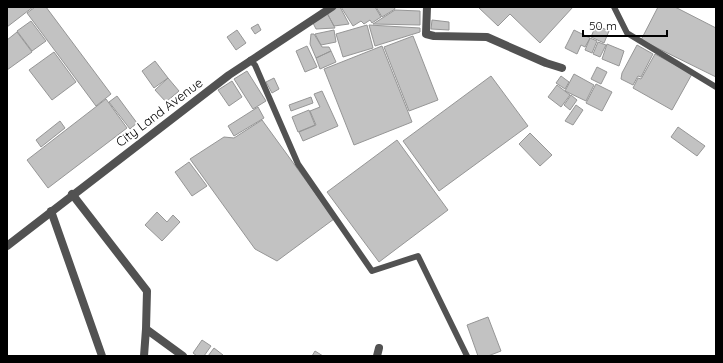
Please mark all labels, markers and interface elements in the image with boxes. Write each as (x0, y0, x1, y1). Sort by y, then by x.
scale bar (583, 12, 667, 38)
text: 50 m (589, 18, 617, 33)
street label: City Land Avenue (112, 74, 206, 150)

